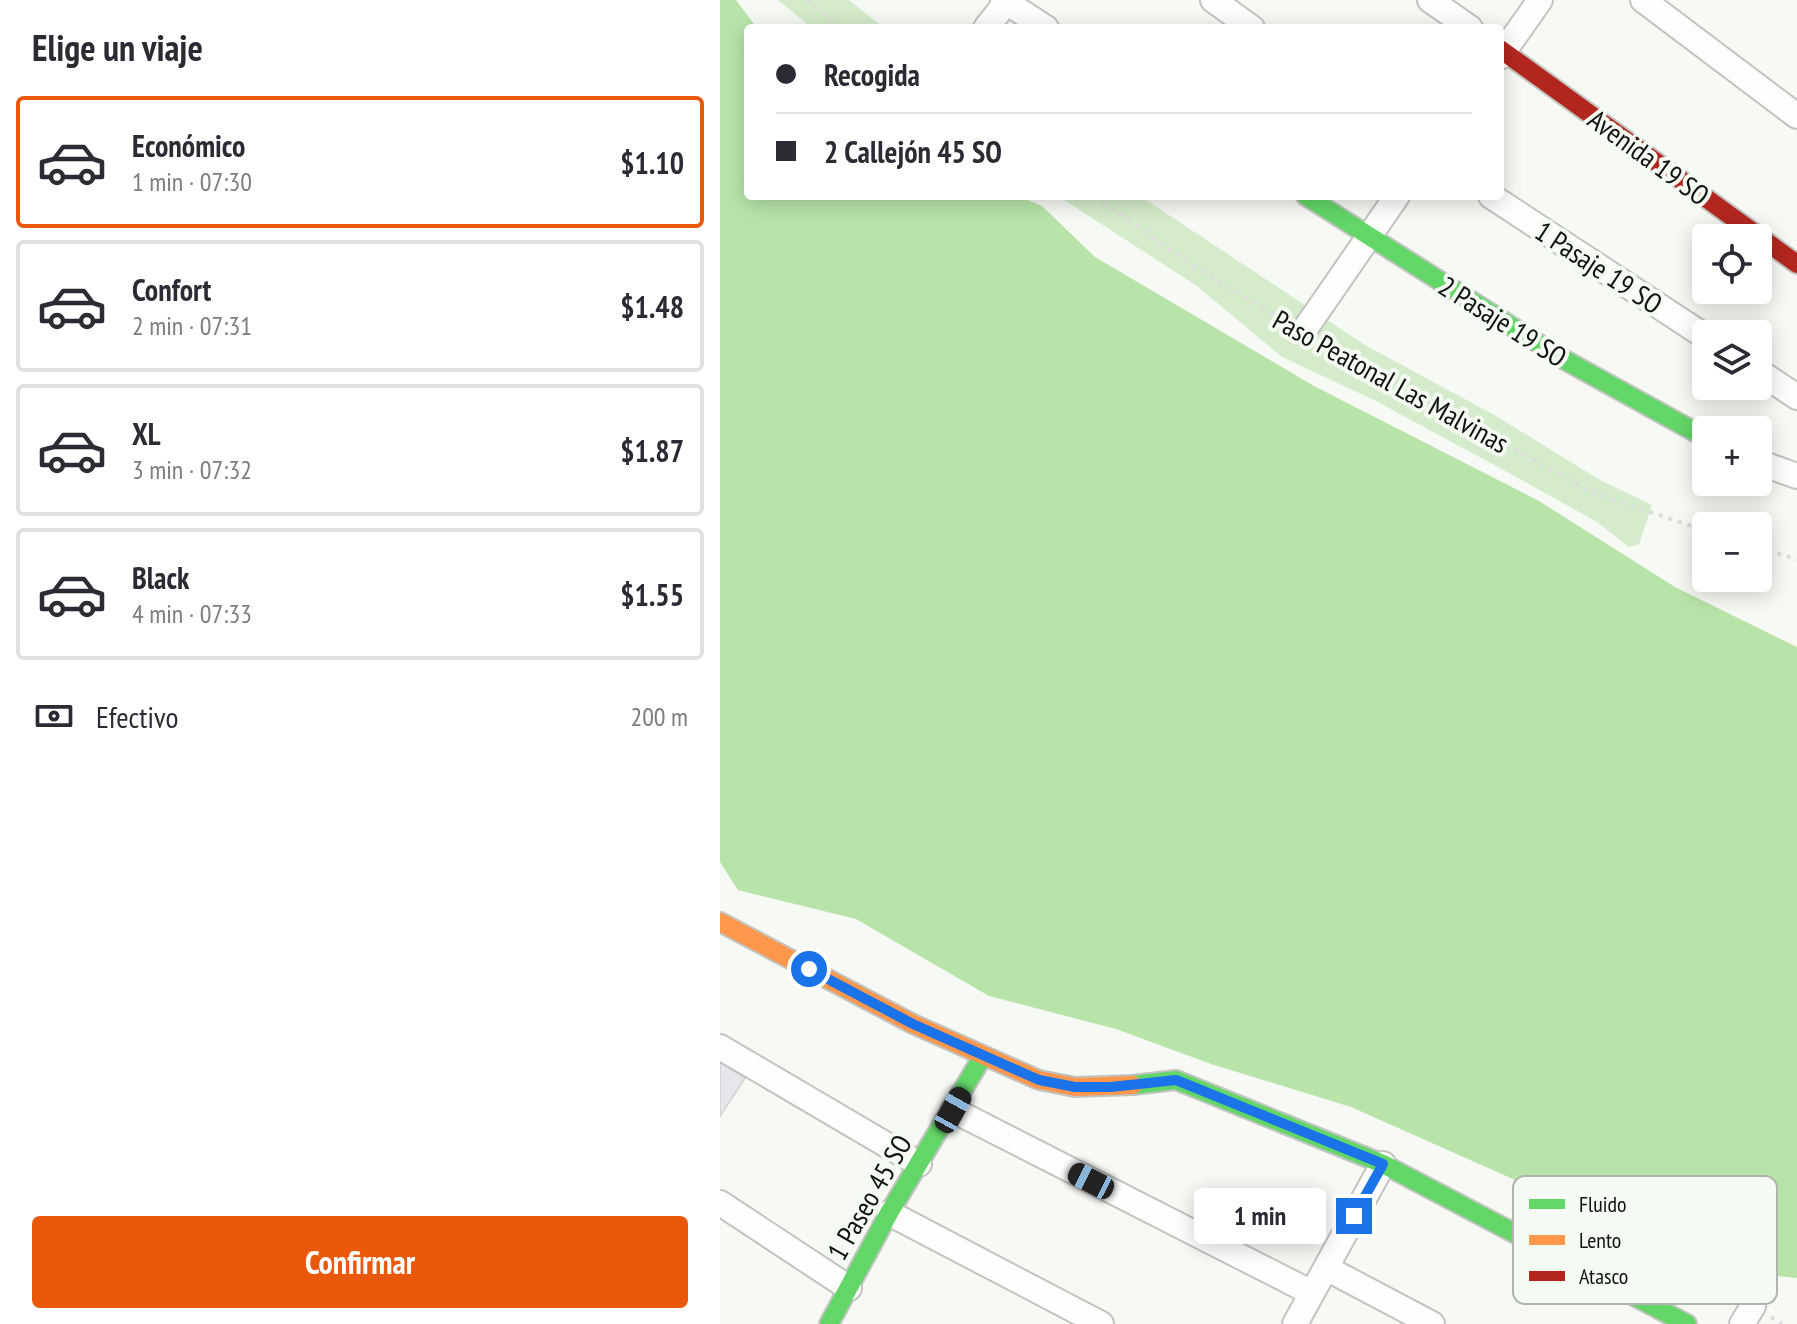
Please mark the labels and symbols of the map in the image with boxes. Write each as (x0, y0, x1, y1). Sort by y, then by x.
street label: Avenida 19 SO (1581, 101, 1717, 213)
street label: 1 Pasaje 19 SO (1528, 212, 1670, 322)
street label: 2 Pasaje 19 SO (1432, 267, 1574, 375)
street label: Paso Peatonal Las Malvinas (1267, 301, 1515, 461)
route start (791, 951, 827, 987)
car (931, 1083, 975, 1137)
street label: 1 Paseo 45 SO (818, 1128, 920, 1266)
car (1064, 1159, 1118, 1203)
legend (1513, 1176, 1777, 1304)
callout: 1 min (1194, 1188, 1326, 1244)
text: Fluido (1579, 1190, 1627, 1218)
route end (1336, 1198, 1372, 1234)
text: Lento (1579, 1226, 1621, 1254)
text: Atasco (1579, 1262, 1628, 1290)

